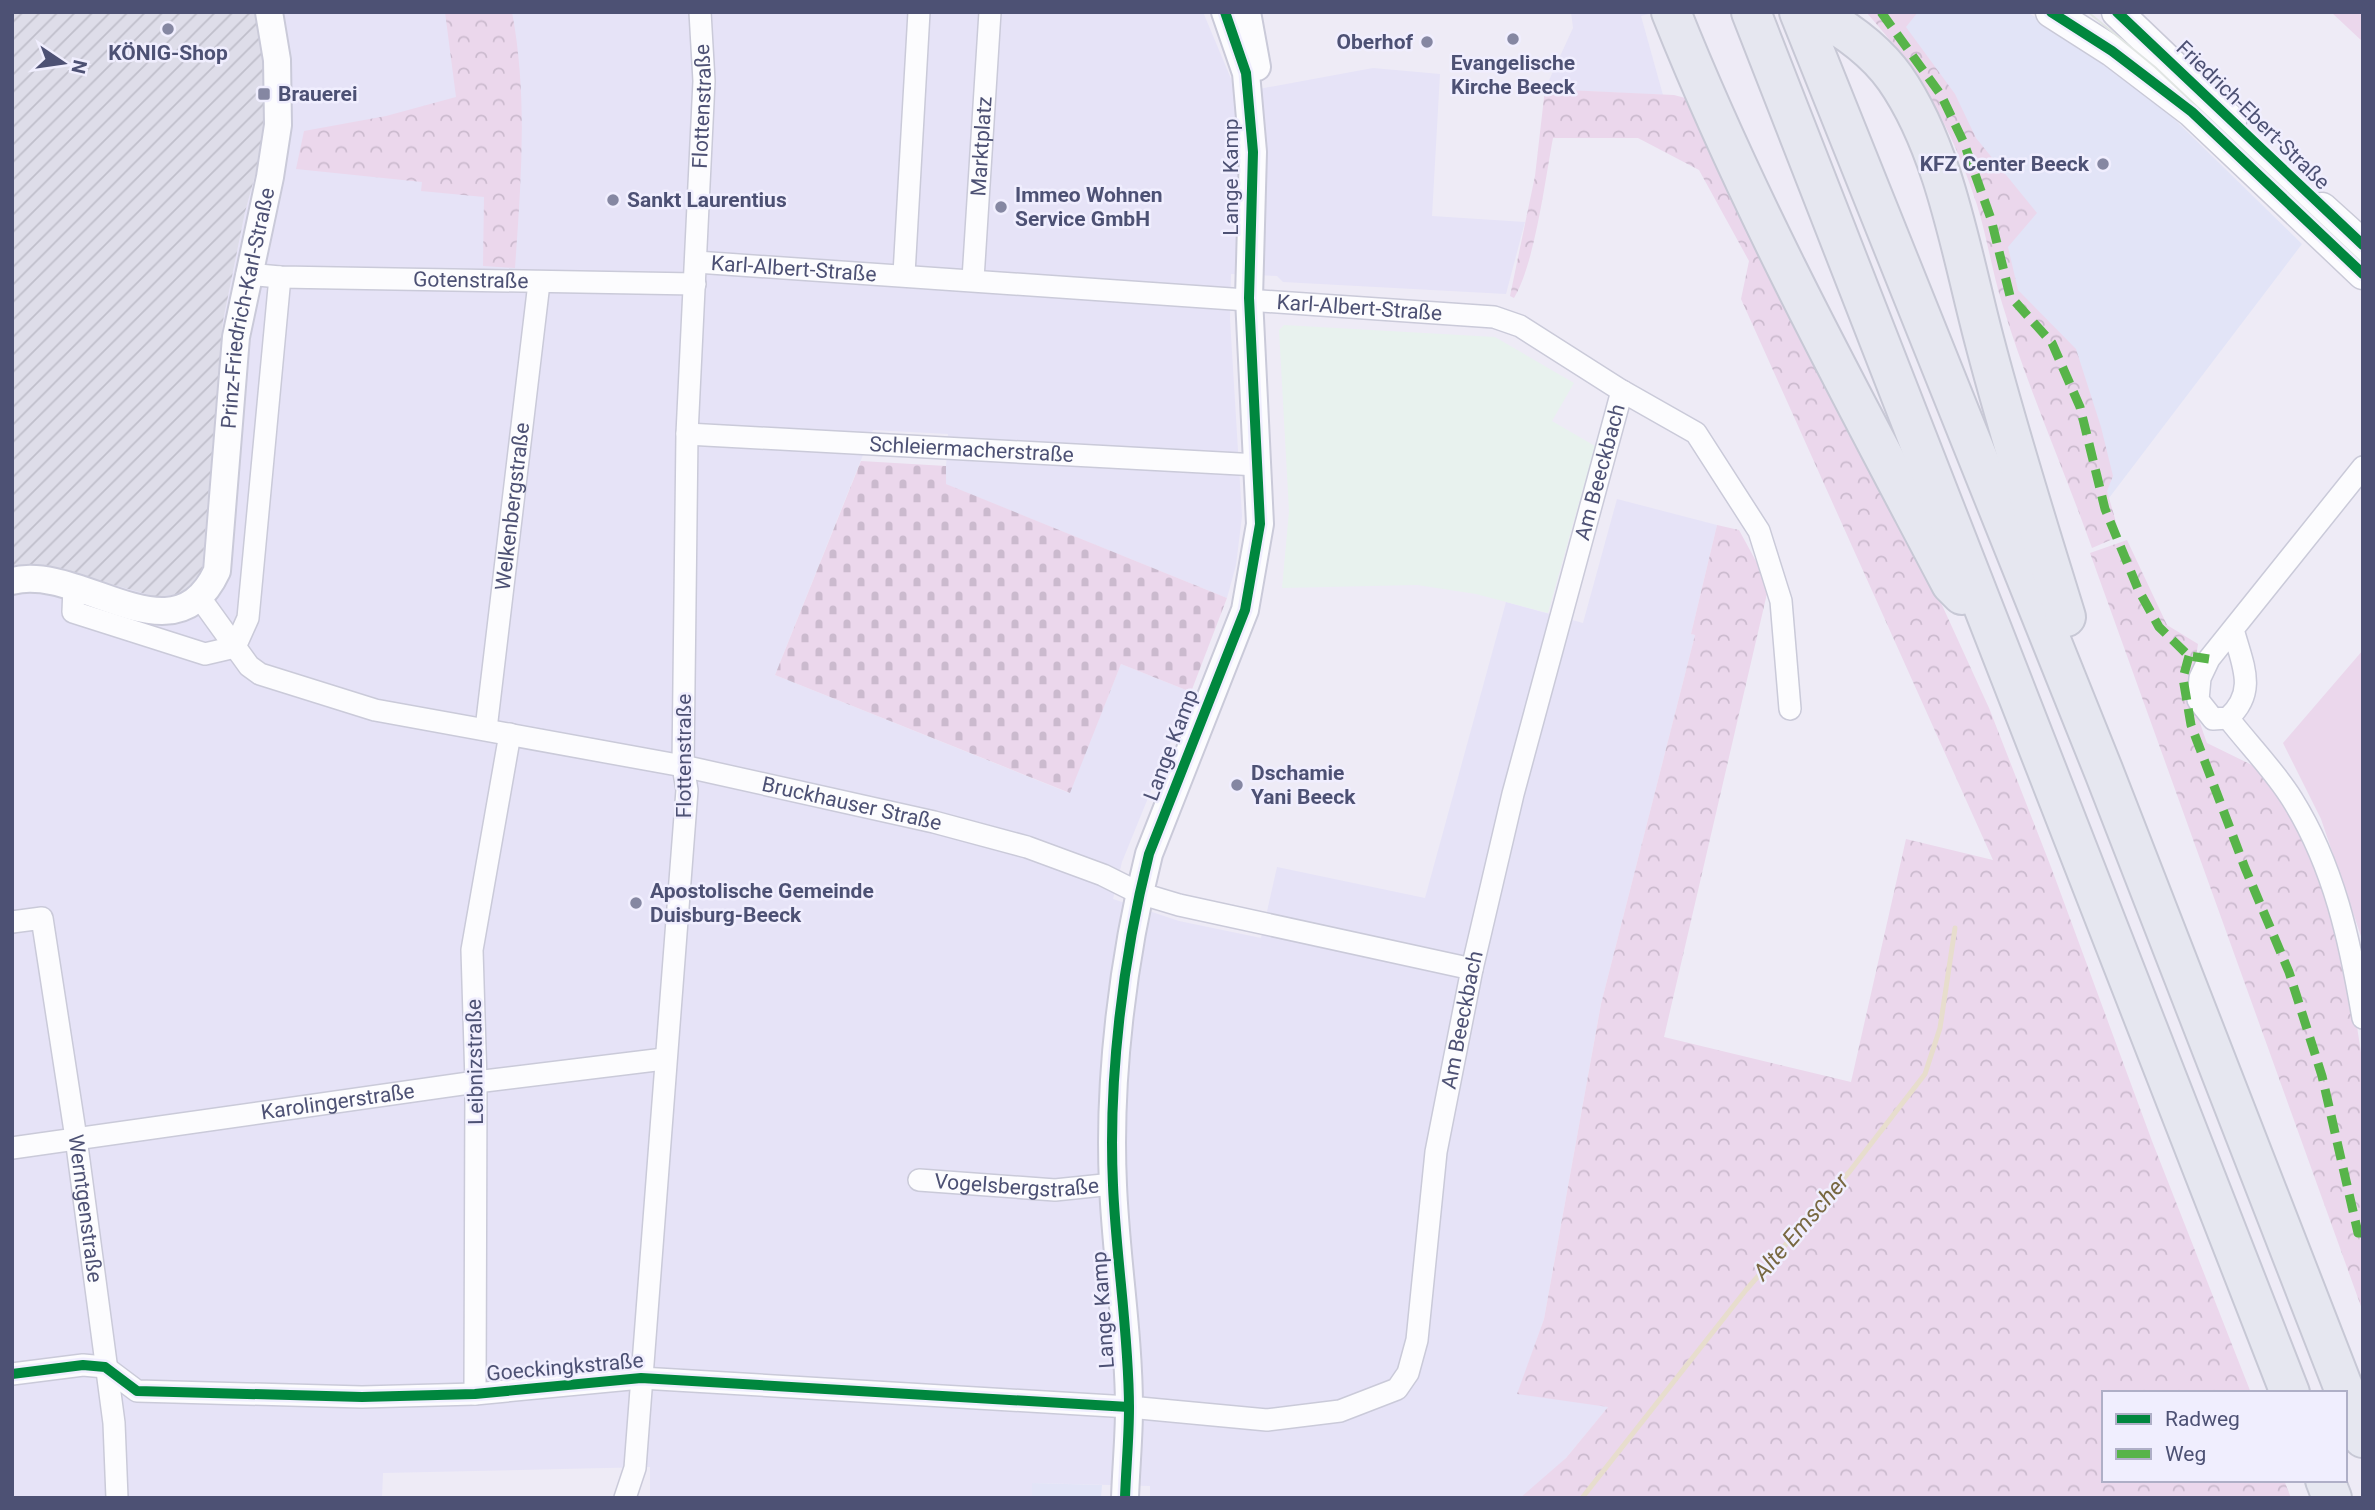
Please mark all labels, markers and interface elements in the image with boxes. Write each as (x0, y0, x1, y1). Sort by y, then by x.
marker: KÖNIG-Shop (160, 21, 176, 37)
north arrow (28, 28, 98, 98)
place label: Oberhof (1337, 30, 1413, 54)
marker: Evangelische Kirche Beeck (1505, 31, 1521, 47)
marker: Oberhof (1419, 34, 1435, 50)
street label: Friedrich-Ebert-Straße (2172, 36, 2334, 194)
place label: KÖNIG-Shop (108, 41, 228, 65)
street label: Flottenstraße (688, 43, 716, 169)
place label: Evangelische Kirche Beeck (1451, 51, 1576, 99)
text: N (66, 58, 92, 76)
place label: Brauerei (278, 82, 358, 106)
marker: Brauerei (256, 86, 272, 102)
street label: Marktplatz (966, 96, 997, 197)
street label: Lange Kamp (1219, 118, 1243, 236)
place label: KFZ Center Beeck (1920, 152, 2090, 176)
marker: KFZ Center Beeck (2095, 156, 2111, 172)
place label: Immeo Wohnen Service GmbH (1015, 183, 1163, 231)
street label: Prinz-Friedrich-Karl-Straße (217, 185, 279, 430)
place label: Sankt Laurentius (627, 188, 787, 212)
marker: Sankt Laurentius (605, 192, 621, 208)
marker: Immeo Wohnen Service GmbH (993, 199, 1009, 215)
street label: Karl-Albert-Straße (710, 251, 877, 286)
street label: Gotenstraße (413, 267, 529, 293)
street label: Karl-Albert-Straße (1276, 290, 1443, 325)
street label: Am Beeckbach (1570, 401, 1630, 543)
street label: Welkenbergstraße (491, 421, 534, 592)
street label: Schleiermacherstraße (869, 432, 1075, 467)
street label: Lange Kamp (1139, 686, 1203, 804)
street label: Flottenstraße (672, 694, 696, 818)
place label: Dschamie Yani Beeck (1251, 761, 1356, 809)
street label: Bruckhauser Straße (760, 772, 944, 836)
marker: Dschamie Yani Beeck (1229, 777, 1245, 793)
place label: Apostolische Gemeinde Duisburg-Beeck (650, 879, 874, 927)
marker: Apostolische Gemeinde Duisburg-Beeck (628, 895, 644, 911)
street label: Am Beeckbach (1437, 948, 1488, 1091)
street label: Leibnizstraße (462, 999, 488, 1125)
street label: Karolingerstraße (259, 1079, 416, 1124)
street label: Werntgenstraße (64, 1133, 107, 1284)
water label: Alte Emscher (1747, 1167, 1855, 1286)
street label: Vogelsbergstraße (934, 1169, 1100, 1202)
street label: Lange Kamp (1087, 1251, 1119, 1369)
street label: Goeckingkstraße (485, 1348, 645, 1386)
legend (2102, 1391, 2347, 1482)
text: Radweg (2165, 1407, 2240, 1431)
text: Weg (2165, 1442, 2206, 1466)

